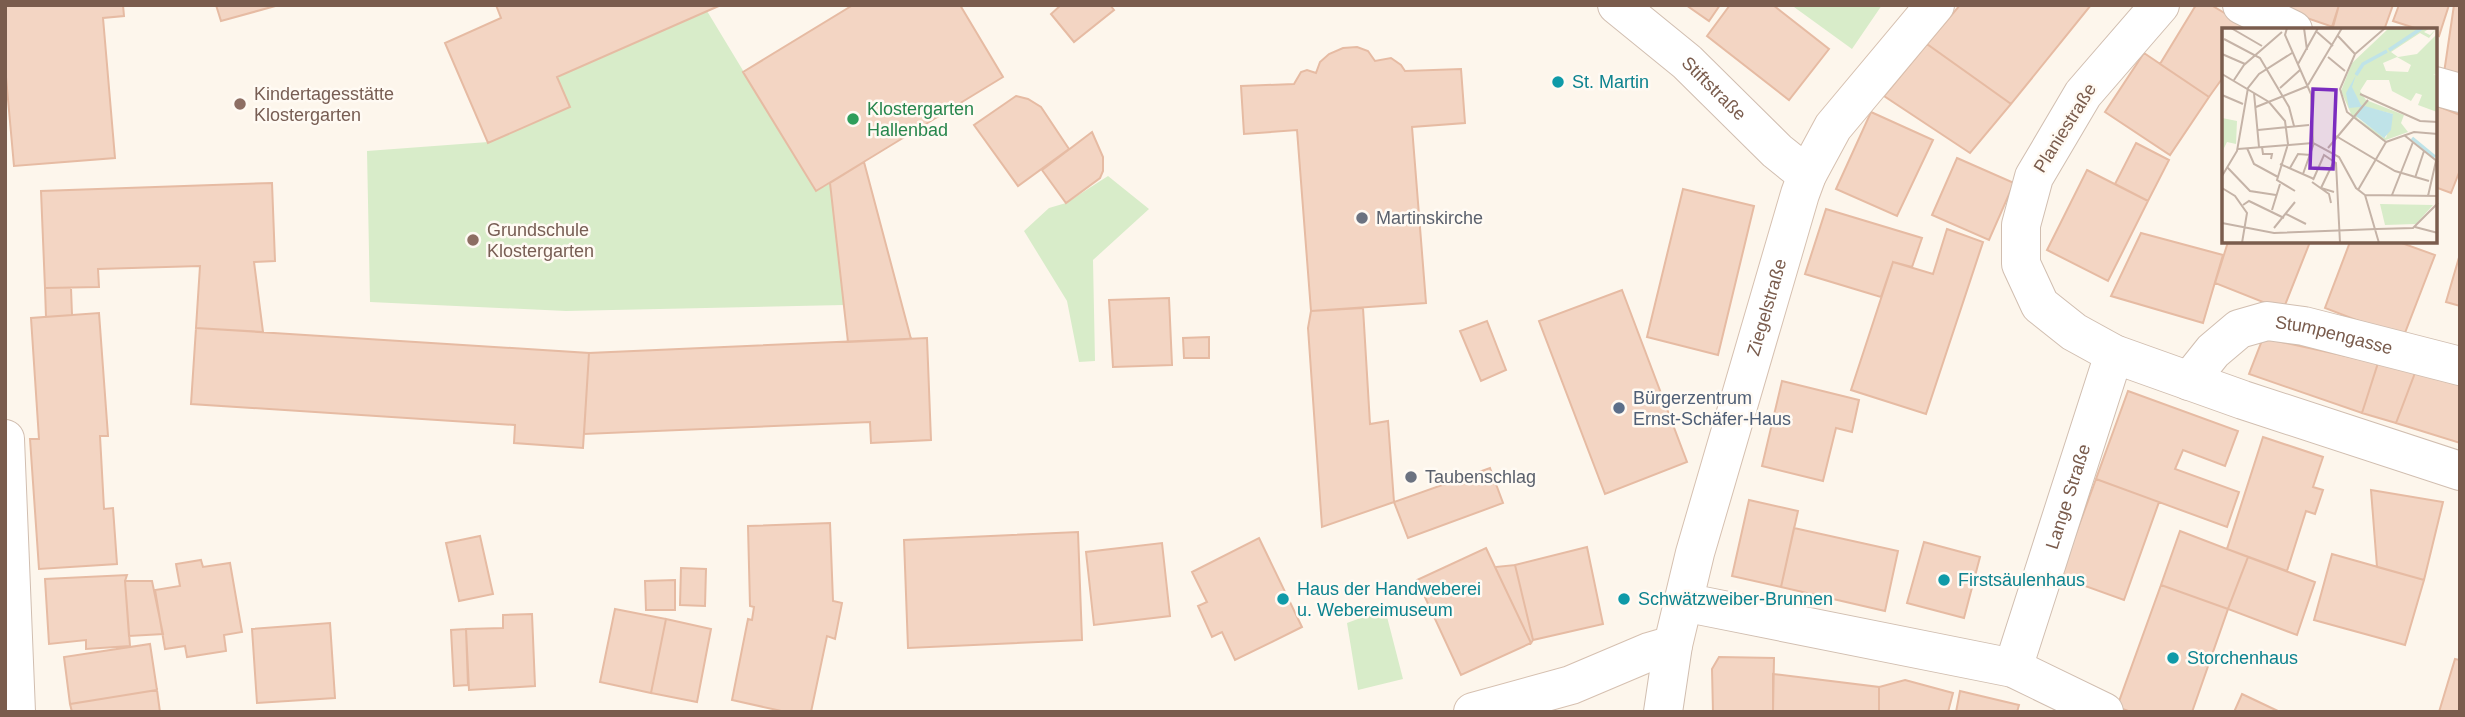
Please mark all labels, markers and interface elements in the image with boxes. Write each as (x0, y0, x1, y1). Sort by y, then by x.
inset map (2222, 28, 2437, 243)
street label: Stiftstraße (1678, 53, 1750, 125)
place label: St. Martin (1572, 72, 1649, 92)
marker: St. Martin (1550, 74, 1566, 90)
street label: Planiestraße (2030, 80, 2100, 176)
place label: Kindertagesstätte Klostergarten (254, 84, 394, 125)
marker: Kindertagesstätte Klostergarten (232, 96, 248, 112)
place label: Klostergarten Hallenbad (867, 99, 974, 140)
marker: Klostergarten Hallenbad (845, 111, 861, 127)
place label: Martinskirche (1376, 208, 1483, 228)
marker: Martinskirche (1354, 210, 1370, 226)
place label: Grundschule Klostergarten (487, 220, 594, 261)
marker: Grundschule Klostergarten (465, 232, 481, 248)
street label: Ziegelstraße (1743, 256, 1791, 358)
street label: Stumpengasse (2274, 312, 2395, 358)
place label: Bürgerzentrum Ernst-Schäfer-Haus (1633, 388, 1791, 429)
marker: Bürgerzentrum Ernst-Schäfer-Haus (1611, 400, 1627, 416)
street label: Lange Straße (2042, 442, 2094, 552)
place label: Taubenschlag (1425, 467, 1536, 487)
marker: Taubenschlag (1403, 469, 1419, 485)
place label: Firstsäulenhaus (1958, 570, 2085, 590)
marker: Firstsäulenhaus (1936, 572, 1952, 588)
place label: Haus der Handweberei u. Webereimuseum (1297, 579, 1481, 620)
place label: Schwätzweiber-Brunnen (1638, 589, 1833, 609)
marker: Haus der Handweberei u. Webereimuseum (1275, 591, 1291, 607)
marker: Schwätzweiber-Brunnen (1616, 591, 1632, 607)
place label: Storchenhaus (2187, 648, 2298, 668)
marker: Storchenhaus (2165, 650, 2181, 666)

